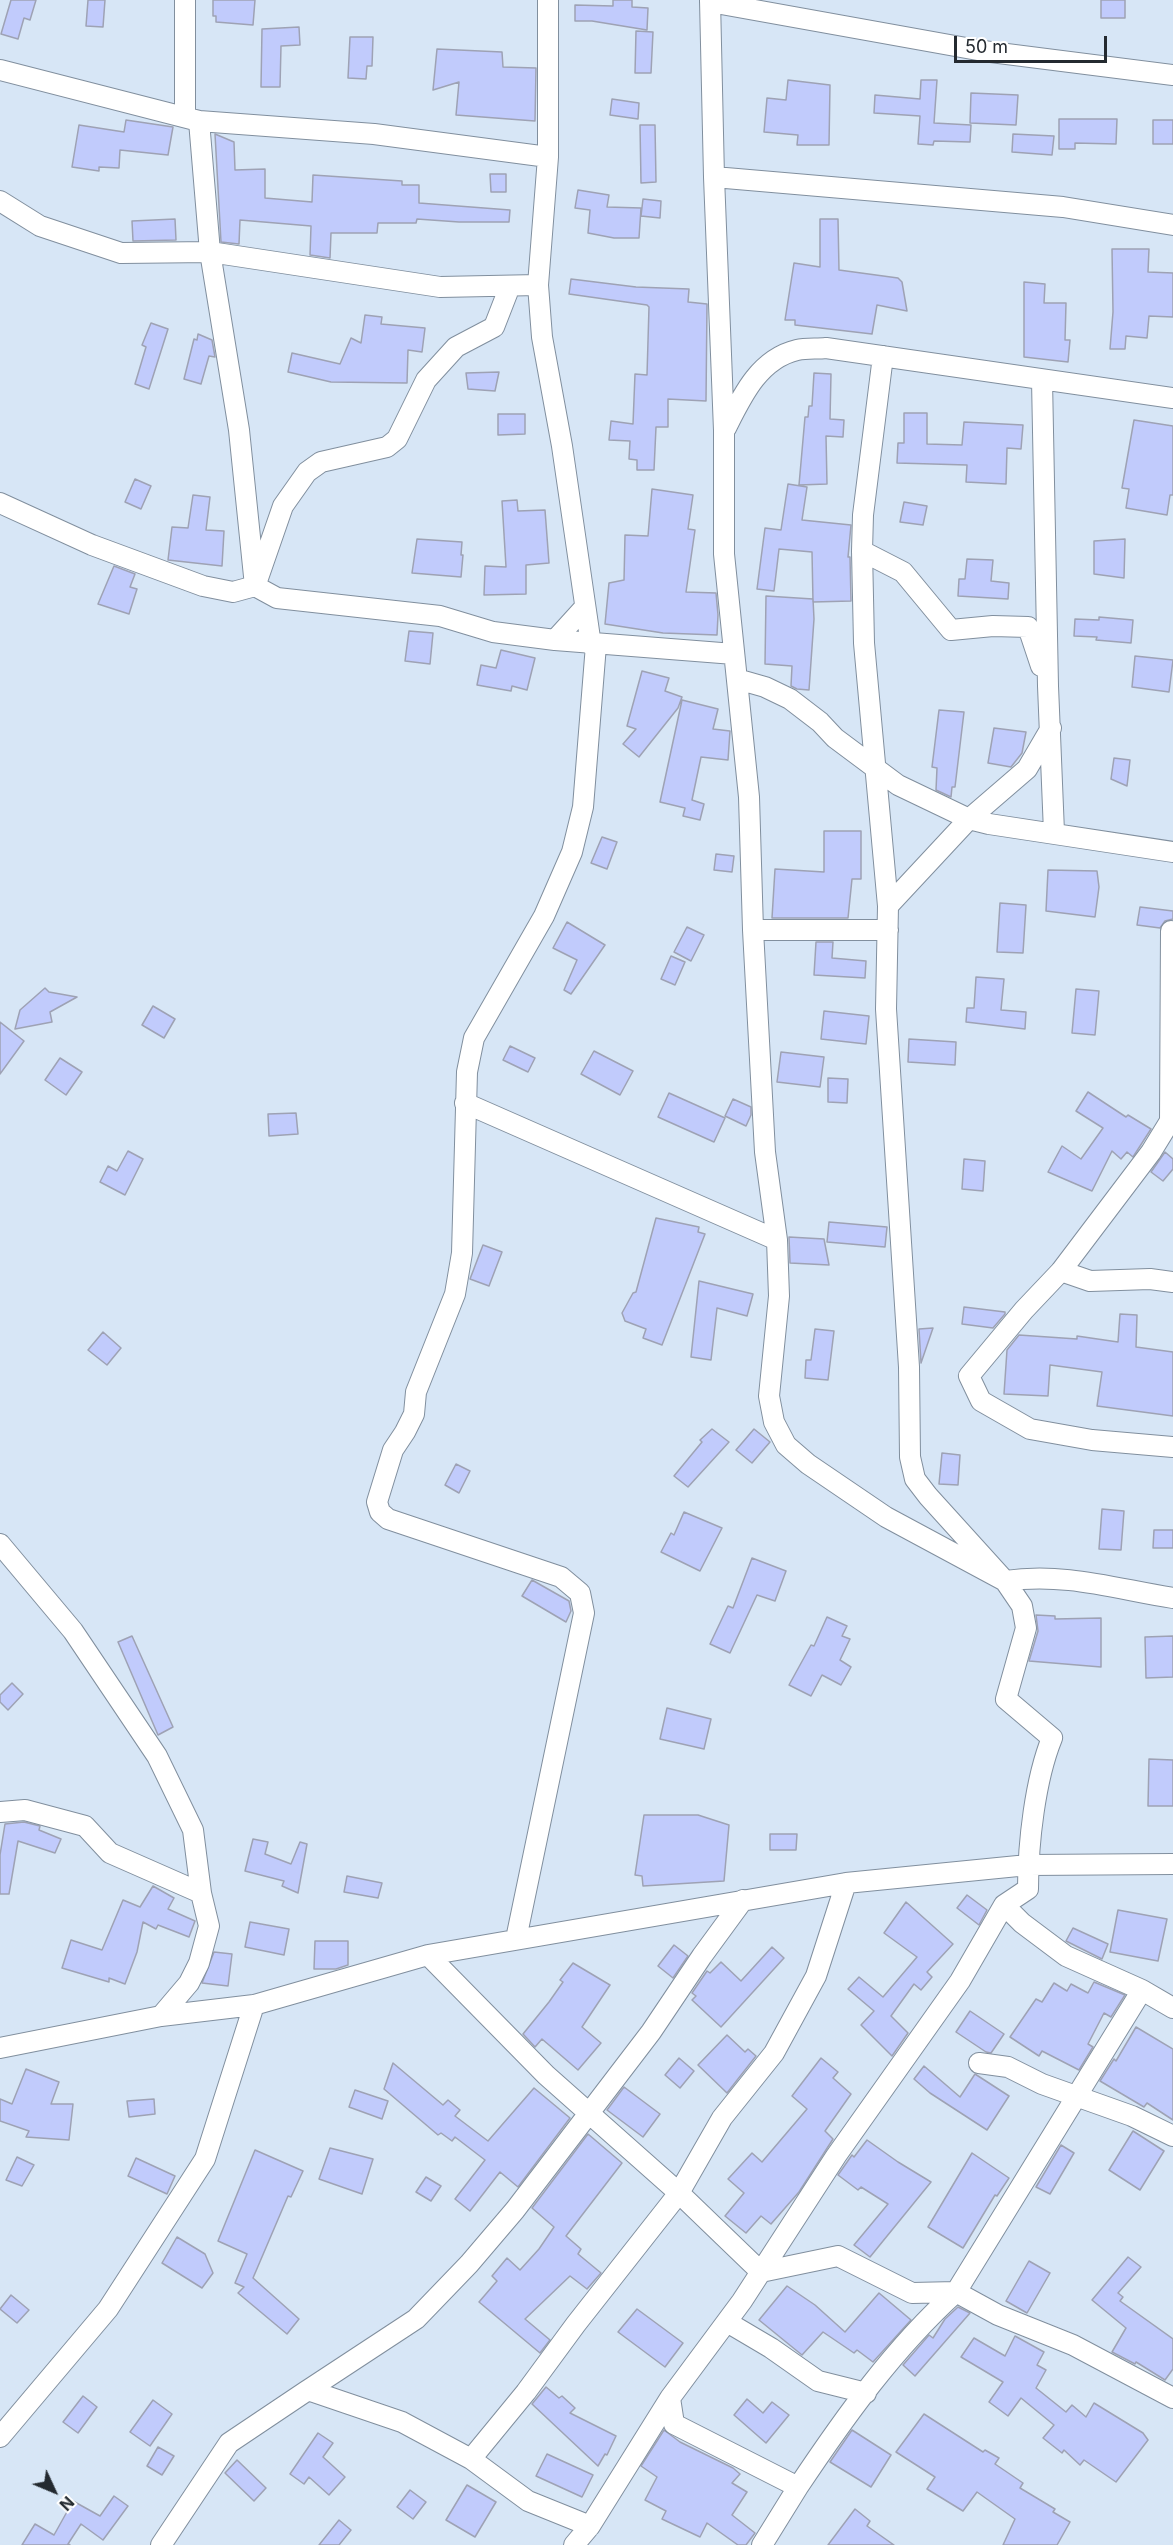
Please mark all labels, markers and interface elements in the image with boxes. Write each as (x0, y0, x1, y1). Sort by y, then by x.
scale bar (957, 24, 1110, 62)
text: 50 m (965, 36, 1008, 57)
north arrow (24, 2461, 84, 2521)
text: N (56, 2492, 78, 2515)

